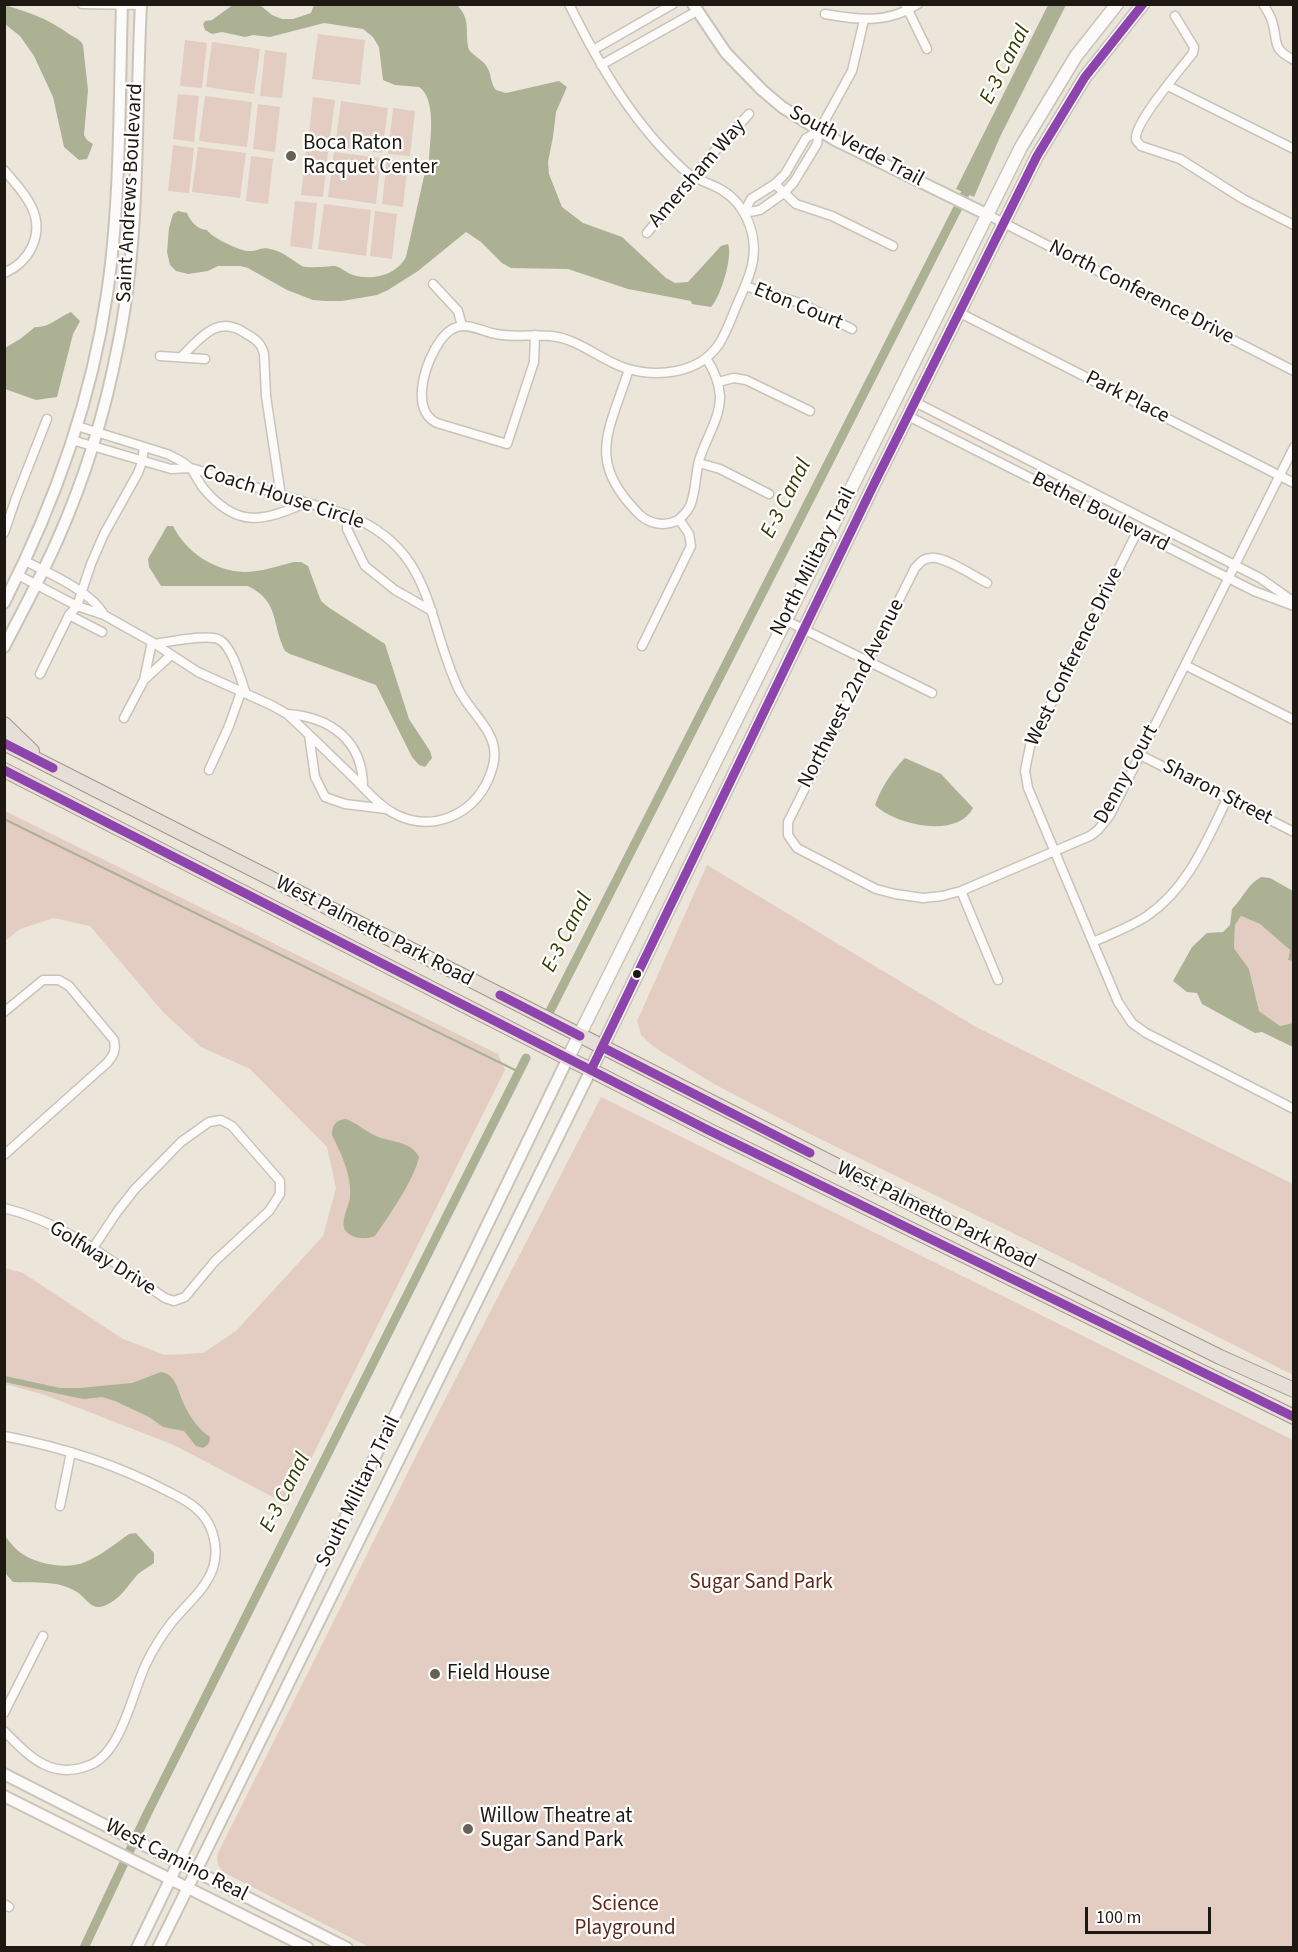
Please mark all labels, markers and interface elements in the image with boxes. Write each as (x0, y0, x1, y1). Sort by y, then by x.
water label: E-3 Canal (975, 21, 1037, 109)
street label: Saint Andrews Boulevard (113, 83, 149, 303)
street label: South Verde Trail (784, 101, 928, 193)
street label: Amersham Way (644, 115, 752, 233)
place label: Boca Raton Racquet Center (303, 131, 438, 181)
marker: Boca Raton Racquet Center (284, 149, 298, 163)
street label: North Conference Drive (1044, 235, 1238, 351)
street label: Eton Court (750, 278, 846, 336)
street label: Park Place (1081, 366, 1173, 430)
water label: E-3 Canal (756, 455, 818, 543)
street label: Coach House Circle (199, 460, 367, 536)
street label: Bethel Boulevard (1027, 468, 1173, 558)
street label: North Military Trail (766, 484, 862, 640)
street label: West Conference Drive (1021, 563, 1129, 751)
street label: Northwest 22nd Avenue (793, 595, 911, 793)
street label: Denny Court (1089, 721, 1165, 829)
street label: Sharon Street (1158, 755, 1276, 831)
street label: West Palmetto Park Road (271, 871, 477, 993)
water label: E-3 Canal (537, 889, 599, 977)
unlabelled marker (631, 968, 643, 980)
street label: West Palmetto Park Road (832, 1157, 1040, 1275)
street label: Golfway Drive (44, 1216, 160, 1302)
street label: South Military Trail (312, 1412, 406, 1572)
water label: E-3 Canal (255, 1449, 317, 1537)
park label: Sugar Sand Park (689, 1570, 833, 1596)
place label: Field House (447, 1661, 550, 1687)
marker: Field House (428, 1667, 442, 1681)
place label: Willow Theatre at Sugar Sand Park (480, 1804, 632, 1854)
street label: West Camino Real (101, 1814, 251, 1908)
marker: Willow Theatre at Sugar Sand Park (461, 1822, 475, 1836)
park label: Science Playground (574, 1892, 676, 1942)
scale bar (1088, 1895, 1214, 1933)
text: 100 m (1096, 1905, 1141, 1930)

